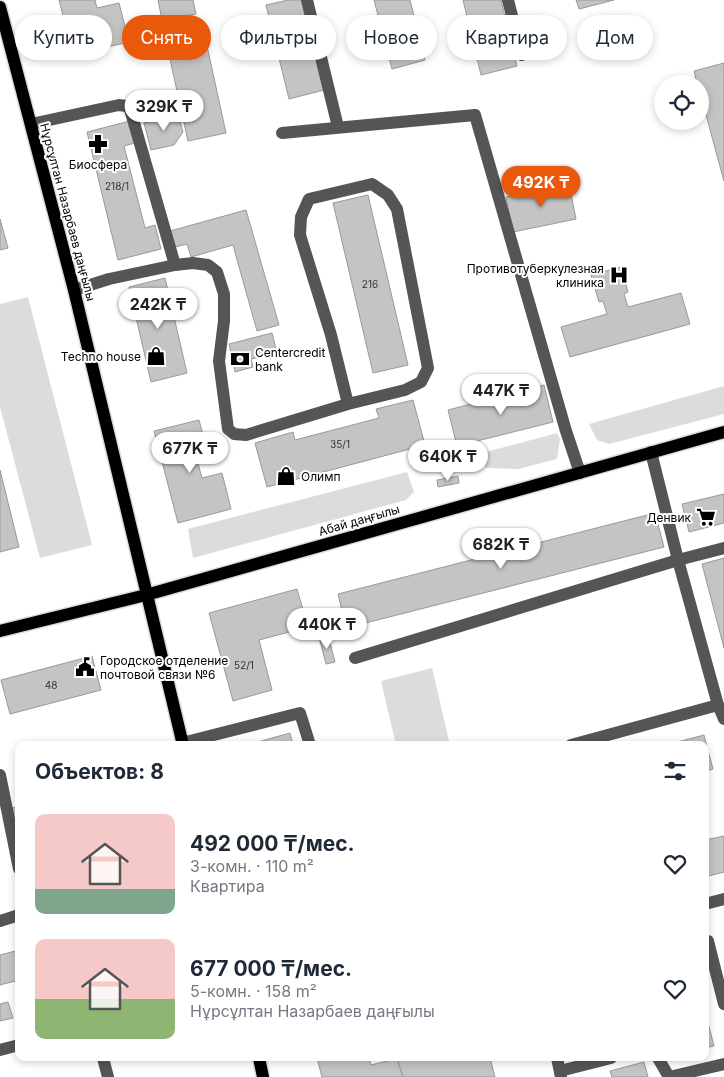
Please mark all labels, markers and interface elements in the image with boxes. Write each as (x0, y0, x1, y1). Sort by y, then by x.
chip: Купить (15, 15, 112, 60)
chip: Снять (122, 15, 211, 60)
chip: Фильтры (221, 15, 336, 60)
chip: Новое (346, 15, 437, 60)
chip: Квартира (447, 15, 567, 60)
chip: Дом (577, 15, 653, 60)
map controls (654, 75, 709, 130)
button: locate (654, 75, 709, 130)
pin: 329K ₸ (123, 90, 205, 132)
text: 329K ₸ (136, 96, 192, 116)
street label: Нұрсұлтан Назарбаев даңғылы (37, 121, 99, 303)
pharmacy icon: Биосфера (87, 133, 109, 155)
place label: Биосфера (69, 157, 127, 172)
pin: 492K ₸ (500, 166, 582, 208)
text: 492K ₸ (512, 172, 570, 192)
house number: 218/1 (105, 180, 129, 192)
place label: Противотуберкулезная клиника (467, 261, 604, 290)
hospital icon: Противотуберкулезная клиника (608, 264, 630, 286)
house number: 216 (362, 278, 378, 290)
pin: 242K ₸ (117, 288, 199, 330)
text: 242K ₸ (130, 294, 186, 314)
shop icon: Techno house (145, 345, 167, 367)
place label: Centercredit bank (255, 345, 325, 374)
bank icon: Centercredit bank (229, 348, 251, 370)
place label: Techno house (61, 349, 141, 364)
pin: 447K ₸ (460, 374, 542, 416)
text: 447K ₸ (473, 380, 529, 400)
pin: 677K ₸ (149, 432, 231, 474)
text: 677K ₸ (162, 438, 218, 458)
house number: 35/1 (330, 438, 350, 450)
pin: 640K ₸ (407, 440, 489, 482)
text: 640K ₸ (419, 446, 477, 466)
shop icon: Олимп (275, 465, 297, 487)
place label: Олимп (301, 469, 340, 484)
street label: Абай даңғылы (317, 501, 401, 539)
supermarket icon: Денвик (695, 506, 717, 528)
place label: Денвик (647, 510, 691, 525)
pin: 682K ₸ (460, 528, 542, 570)
text: 682K ₸ (473, 534, 529, 554)
pin: 440K ₸ (286, 608, 368, 650)
text: 440K ₸ (298, 614, 356, 634)
place label: Городское отделение почтовой связи №6 (100, 653, 228, 682)
public building icon: Городское отделение почтовой связи №6 (74, 656, 96, 678)
house number: 52/1 (234, 659, 254, 671)
house number: 48 (45, 679, 57, 691)
icon: filters (661, 757, 689, 785)
text: Объектов: 8 (35, 759, 164, 784)
text: 492 000 ₸/мес. (190, 831, 355, 856)
icon: home (75, 834, 135, 894)
icon: heart (661, 850, 689, 878)
text: 3-комн. · 110 m² (190, 856, 314, 876)
text: Квартира (190, 876, 265, 896)
text: 677 000 ₸/мес. (190, 956, 352, 981)
icon: home (75, 959, 135, 1019)
icon: heart (661, 975, 689, 1003)
text: 5-комн. · 158 m² (190, 981, 317, 1001)
text: Нұрсұлтан Назарбаев даңғылы (190, 1001, 435, 1021)

